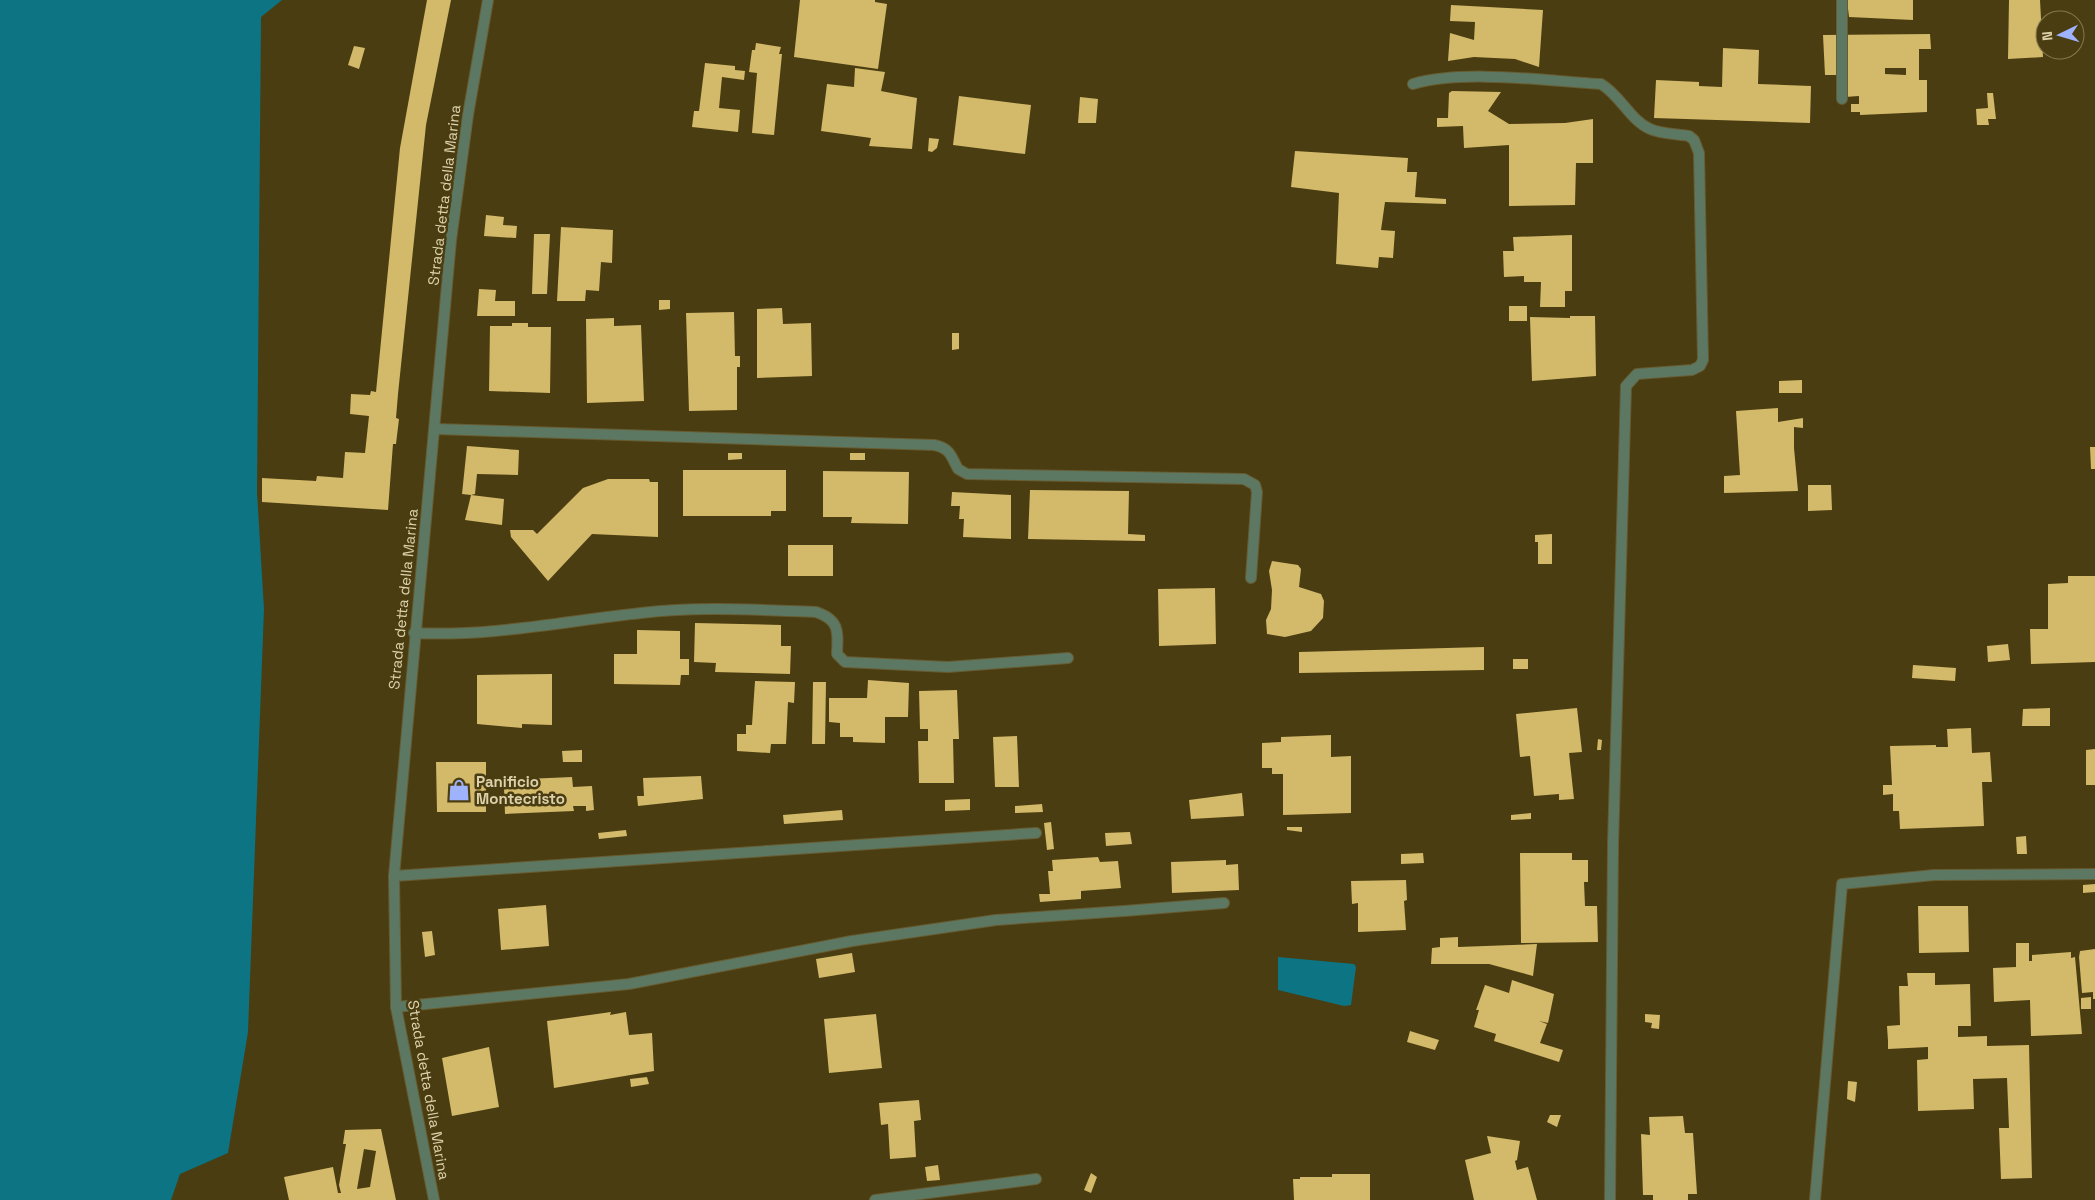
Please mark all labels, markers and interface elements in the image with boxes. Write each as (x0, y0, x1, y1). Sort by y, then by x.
north arrow (2035, 10, 2085, 60)
text: N (2038, 31, 2056, 42)
street label: Strada detta della Marina (423, 103, 465, 286)
street label: Strada detta della Marina (384, 507, 422, 690)
place label: Panificio Montecristo (476, 772, 565, 808)
shop icon: Panificio Montecristo (446, 777, 472, 803)
street label: Strada detta della Marina (404, 999, 454, 1182)

